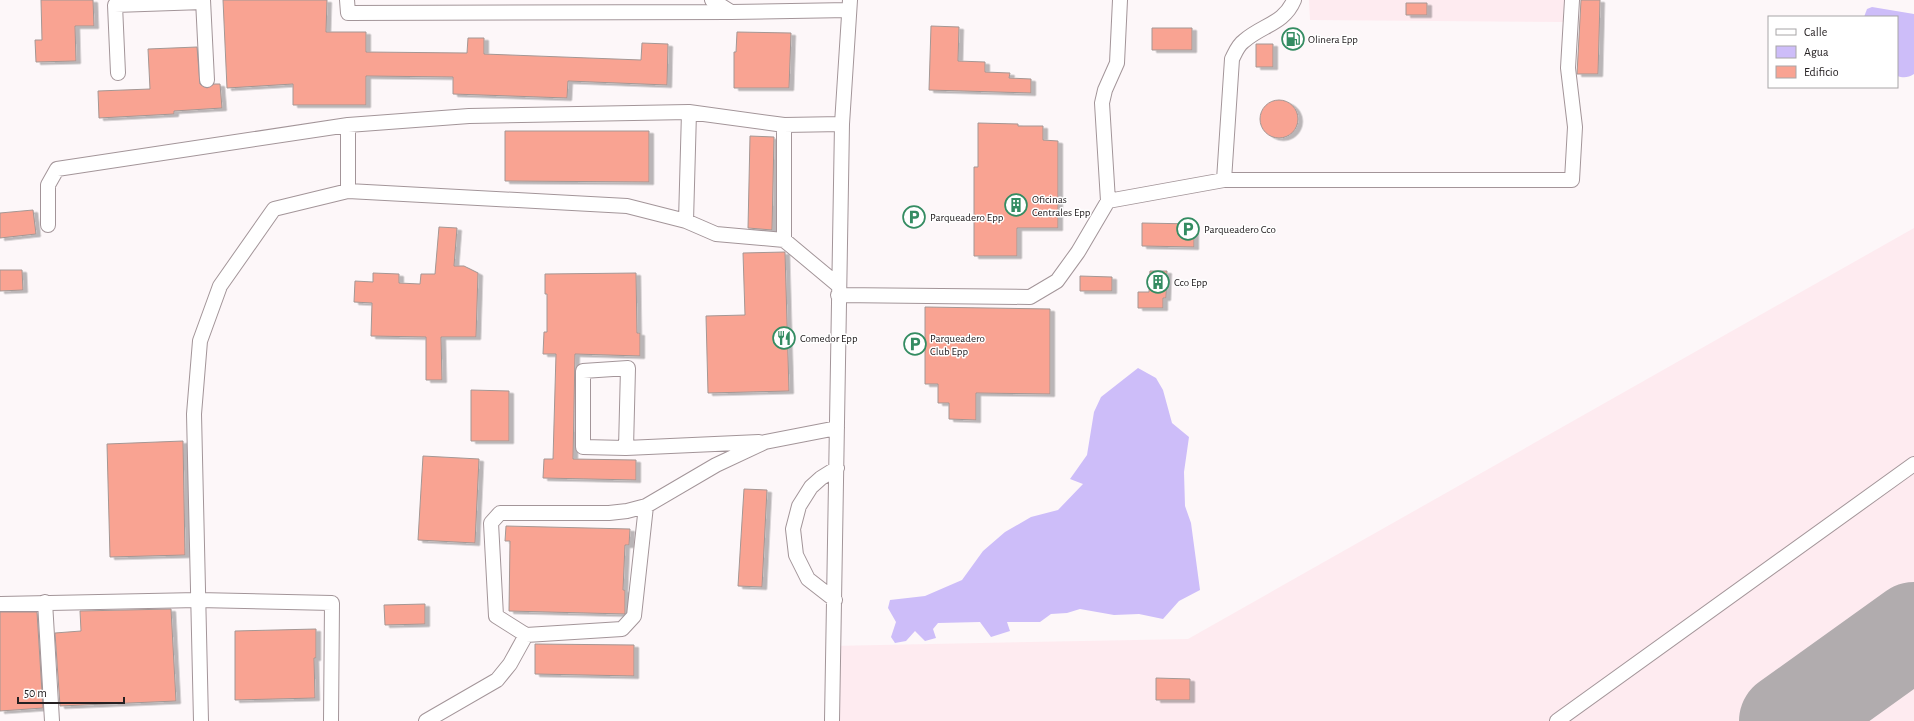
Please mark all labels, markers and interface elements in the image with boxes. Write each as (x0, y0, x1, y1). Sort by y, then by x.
legend (1768, 16, 1898, 88)
fuel station icon: Olinera Epp (1280, 26, 1306, 52)
text: Calle (1804, 26, 1827, 38)
place label: Olinera Epp (1308, 34, 1358, 45)
text: Agua (1804, 46, 1829, 58)
text: Edificio (1804, 66, 1839, 78)
building icon: Oficinas Centrales Epp (1003, 192, 1029, 218)
place label: Oficinas Centrales Epp (1032, 194, 1091, 218)
parking icon: Parqueadero Epp (901, 204, 927, 230)
place label: Parqueadero Epp (930, 212, 1004, 223)
parking icon: Parqueadero Cco (1175, 216, 1201, 242)
place label: Parqueadero Cco (1204, 224, 1276, 235)
building icon: Cco Epp (1145, 269, 1171, 295)
place label: Cco Epp (1174, 277, 1208, 288)
restaurant icon: Comedor Epp (771, 325, 797, 351)
parking icon: Parqueadero Club Epp (902, 331, 928, 357)
place label: Comedor Epp (800, 333, 858, 344)
place label: Parqueadero Club Epp (930, 333, 985, 357)
scale bar (18, 679, 124, 705)
text: 50 m (24, 687, 47, 699)

